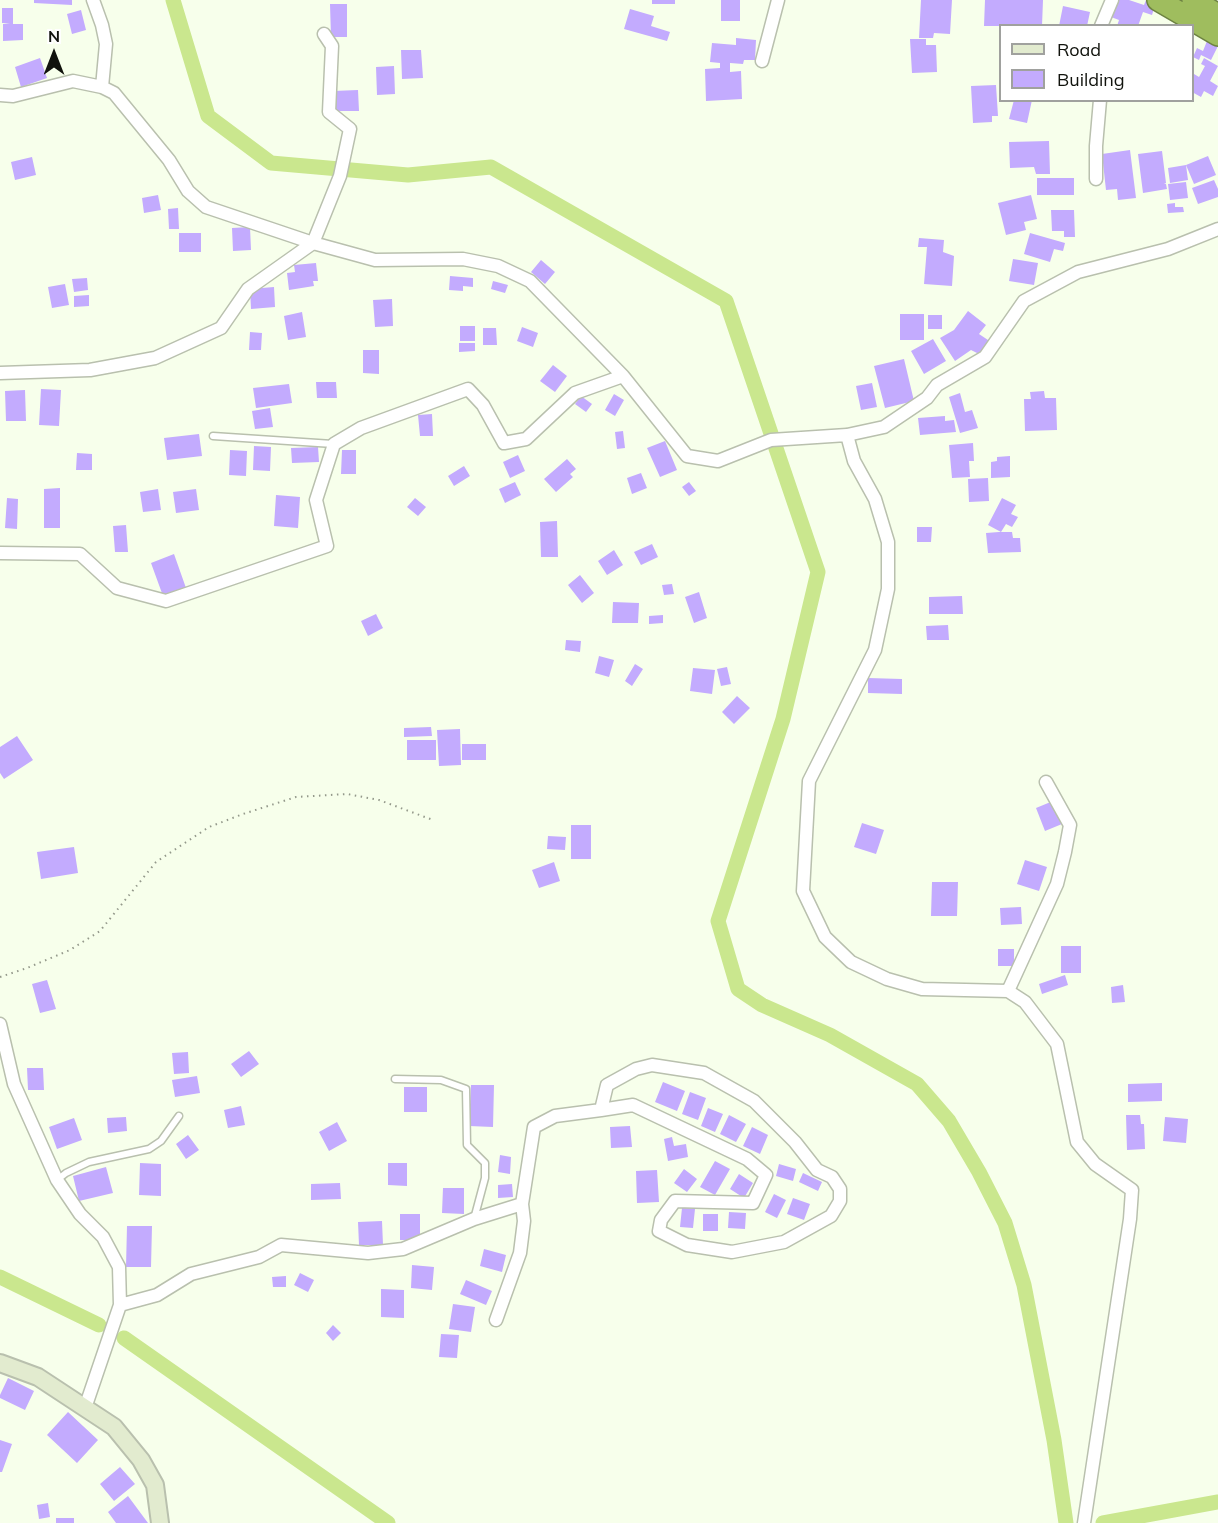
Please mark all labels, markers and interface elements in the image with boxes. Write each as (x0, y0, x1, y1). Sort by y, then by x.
north arrow (24, 24, 84, 84)
legend (999, 24, 1194, 102)
text: N (48, 26, 60, 46)
text: Road (1057, 38, 1101, 61)
text: Building (1057, 68, 1125, 91)

